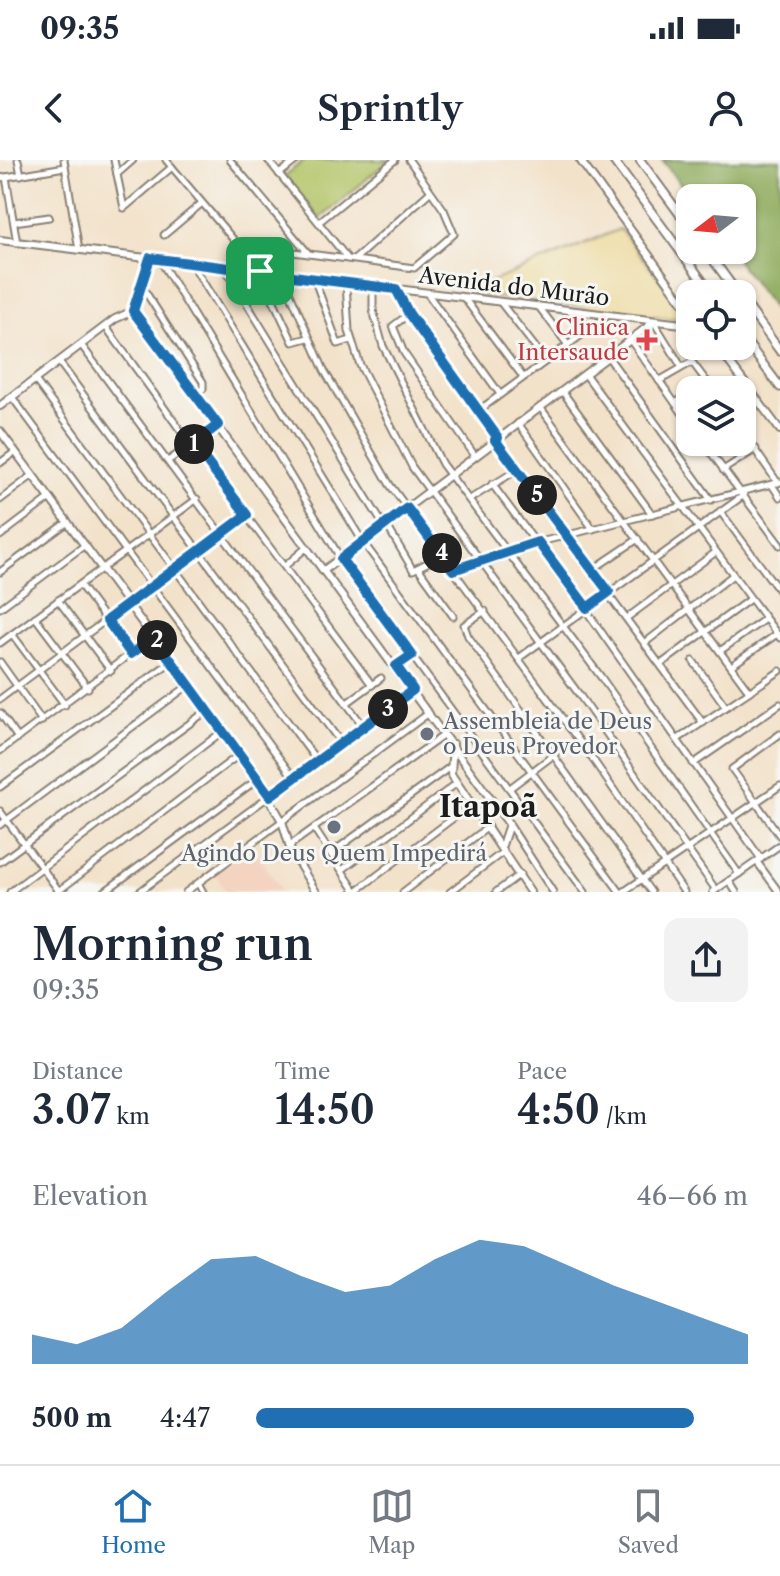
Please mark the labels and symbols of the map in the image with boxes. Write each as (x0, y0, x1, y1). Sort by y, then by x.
north arrow (676, 184, 756, 264)
pin (226, 237, 294, 305)
street label: Avenida do Murão (416, 261, 611, 312)
place label: Clinica Intersaude (517, 314, 629, 366)
marker: Clinica Intersaude (636, 329, 658, 351)
pin: 1 (174, 424, 214, 464)
pin: 5 (517, 475, 557, 515)
pin: 4 (422, 533, 462, 573)
pin: 2 (137, 620, 177, 660)
pin: 3 (368, 689, 408, 729)
place label: Assembleia de Deus o Deus Provedor (442, 708, 652, 760)
marker: Assembleia de Deus o Deus Provedor (418, 725, 436, 743)
district label: Itapoã (439, 788, 538, 825)
marker: Agindo Deus Quem Impedirá (325, 818, 343, 836)
place label: Agindo Deus Quem Impedirá (180, 840, 488, 867)

